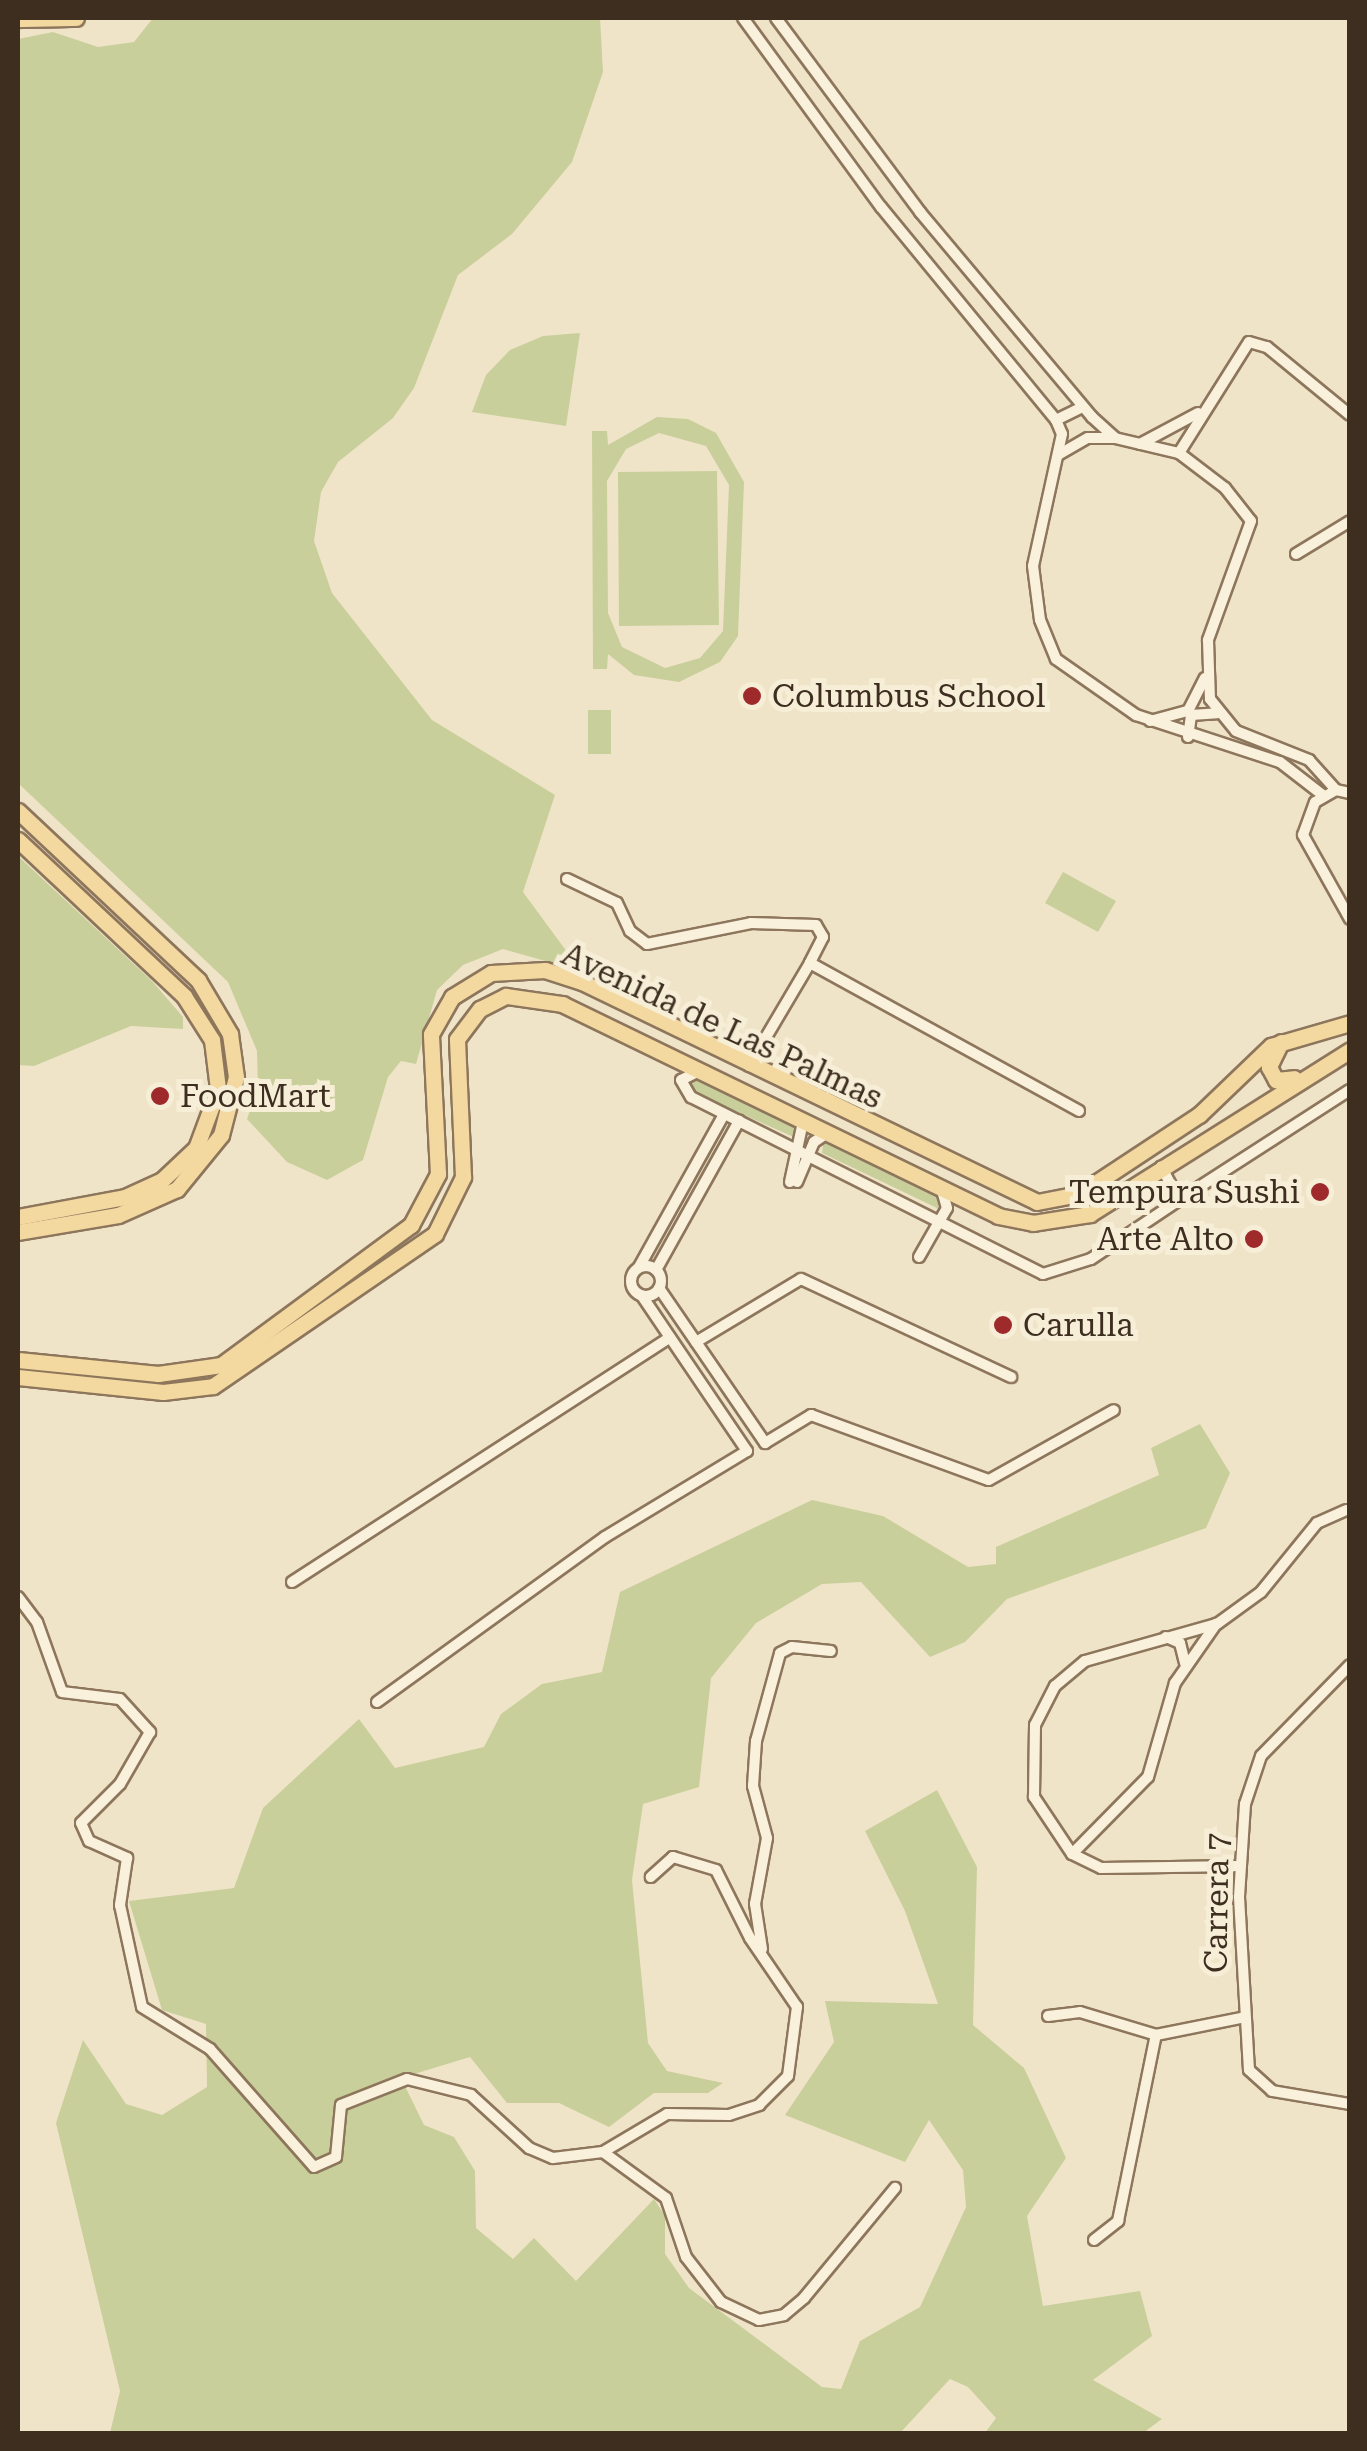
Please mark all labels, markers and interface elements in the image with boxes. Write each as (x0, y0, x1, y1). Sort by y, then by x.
place label: Columbus School (772, 677, 1045, 715)
marker: Columbus School (741, 685, 763, 707)
street label: Avenida de Las Palmas (556, 935, 888, 1117)
place label: FoodMart (180, 1077, 331, 1115)
marker: FoodMart (149, 1085, 171, 1107)
place label: Tempura Sushi (1069, 1173, 1300, 1211)
marker: Tempura Sushi (1309, 1181, 1331, 1203)
place label: Arte Alto (1097, 1220, 1234, 1258)
marker: Arte Alto (1243, 1228, 1265, 1250)
place label: Carulla (1023, 1306, 1134, 1344)
marker: Carulla (992, 1314, 1014, 1336)
street label: Carrera 7 (1197, 1833, 1237, 1973)

